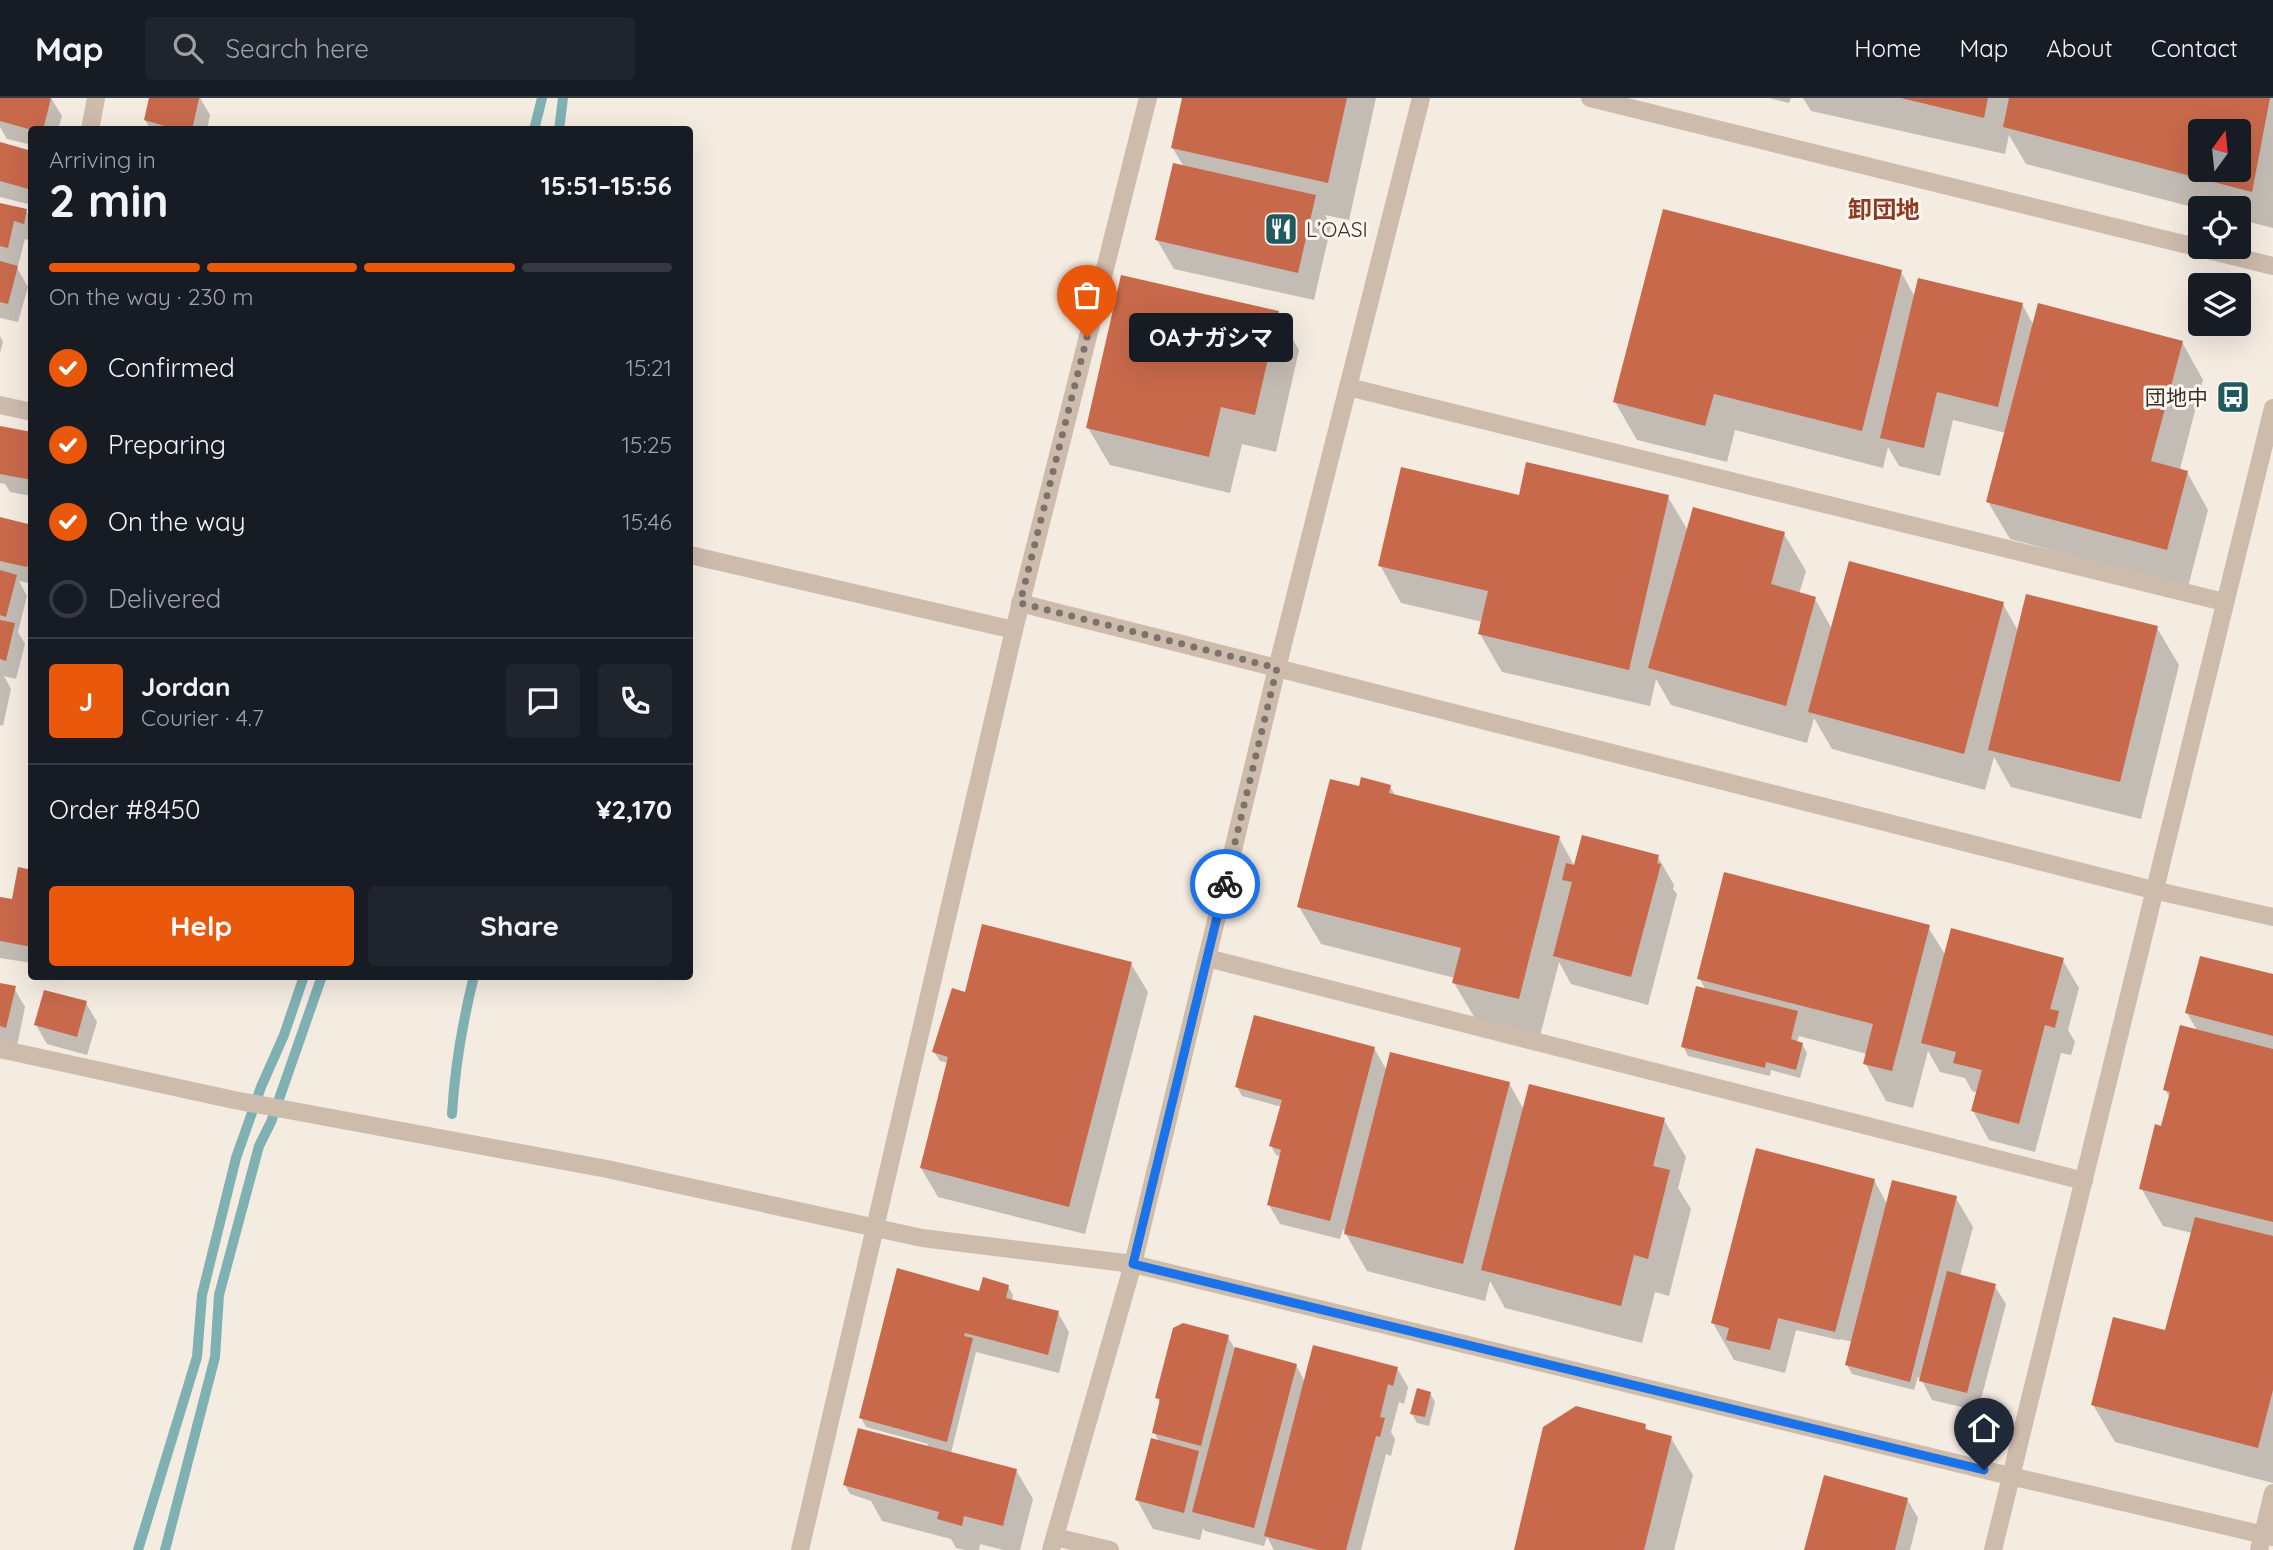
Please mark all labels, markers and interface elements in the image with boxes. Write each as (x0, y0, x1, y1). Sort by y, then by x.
search box (145, 17, 635, 80)
text: Map (35, 28, 103, 69)
icon: search (169, 29, 207, 67)
text: Search here (225, 32, 369, 65)
text: Home (1854, 33, 1921, 63)
text: Map (1959, 33, 2008, 63)
text: About (2046, 33, 2113, 63)
text: Contact (2151, 33, 2238, 63)
north arrow (2188, 119, 2250, 182)
map controls (2188, 119, 2251, 336)
text: Arriving in (49, 145, 156, 174)
text: 15:51–15:56 (541, 169, 672, 202)
text: 2 min (49, 171, 169, 229)
district label: 卸団地 (1848, 194, 1920, 224)
button: locate (2188, 196, 2251, 259)
restaurant icon: L’OASI (1262, 210, 1300, 248)
place label: L’OASI (1306, 216, 1368, 242)
pin (1057, 265, 1117, 337)
button: layers (2188, 273, 2251, 336)
icon: bag (1068, 276, 1106, 314)
text: On the way · 230 m (49, 282, 254, 311)
callout: OAナガシマ (1129, 313, 1294, 362)
text: OAナガシマ (1149, 323, 1273, 352)
icon: check (49, 349, 87, 387)
text: Confirmed (108, 351, 235, 384)
text: 15:21 (625, 353, 672, 382)
bus stop icon: 団地中 (2214, 378, 2252, 416)
place label: 団地中 (2145, 384, 2208, 410)
icon: check (49, 426, 87, 464)
text: Preparing (108, 428, 226, 461)
text: 15:25 (621, 430, 672, 459)
icon: check (49, 503, 87, 541)
text: On the way (108, 505, 246, 538)
text: 15:46 (622, 507, 672, 536)
text: Delivered (108, 582, 221, 615)
button: chat (506, 664, 580, 738)
button: phone (598, 664, 672, 738)
text: Jordan (141, 670, 230, 703)
text: J (79, 685, 93, 718)
text: Courier · 4.7 (141, 703, 264, 732)
text: Order #8450 (49, 793, 201, 826)
text: ¥2,170 (596, 793, 672, 826)
courier (1190, 849, 1260, 919)
icon: bike (1206, 865, 1244, 903)
button: Help (49, 886, 354, 966)
button: Share (368, 886, 672, 966)
pin (1954, 1398, 2014, 1470)
icon: home (1965, 1409, 2003, 1447)

